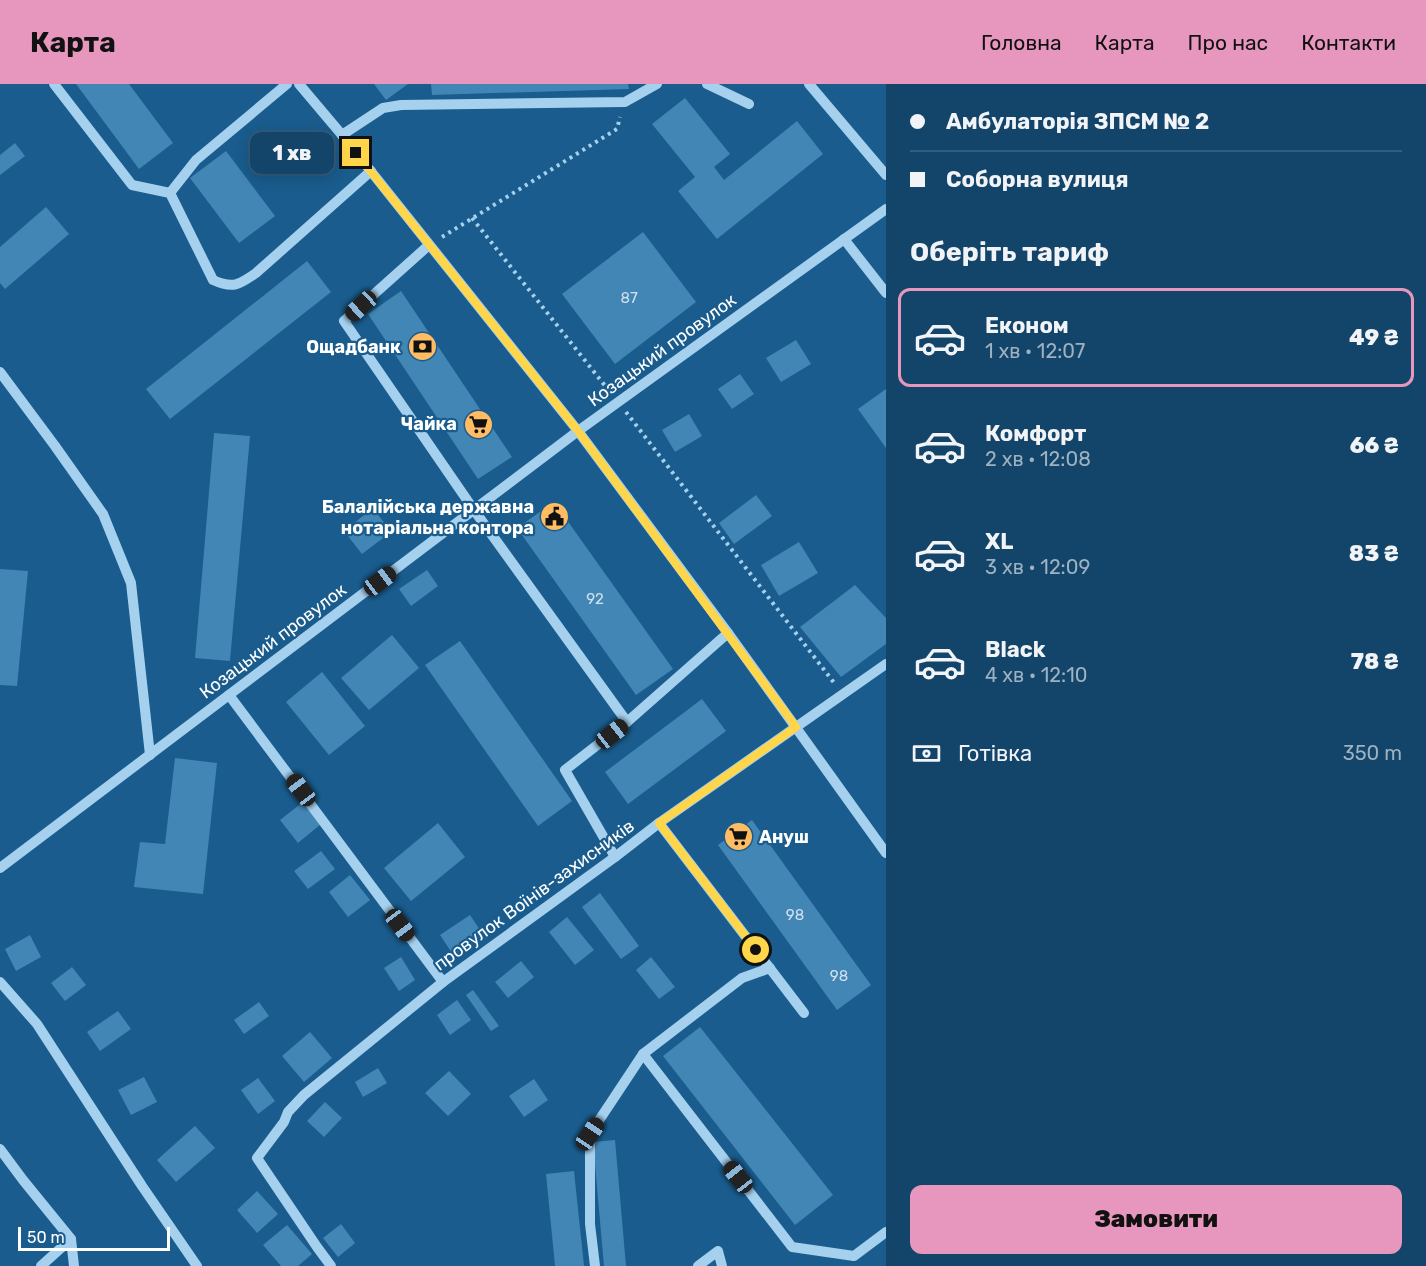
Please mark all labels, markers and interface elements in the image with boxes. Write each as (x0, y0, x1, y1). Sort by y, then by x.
text: Карта (30, 26, 116, 59)
text: Головна (981, 30, 1062, 55)
text: Карта (1095, 30, 1155, 55)
text: Про нас (1188, 30, 1268, 55)
text: Контакти (1301, 30, 1396, 55)
text: Амбулаторія ЗПСМ № 2 (946, 108, 1209, 135)
callout: 1 хв (251, 132, 335, 174)
route end (342, 139, 369, 166)
text: 1 хв (272, 141, 312, 165)
text: Соборна вулиця (946, 166, 1129, 193)
text: Оберіть тариф (910, 236, 1109, 268)
car (342, 287, 380, 325)
street label: Козацький провулок (583, 289, 741, 411)
house number: 87 (620, 289, 638, 307)
icon: car (913, 311, 967, 365)
text: Економ (985, 312, 1069, 339)
text: 49 ₴ (1349, 324, 1399, 351)
bank icon: Ощадбанк (406, 331, 438, 363)
place label: Ощадбанк (306, 336, 401, 358)
text: 1 хв · 12:07 (985, 339, 1085, 363)
supermarket icon: Чайка (462, 408, 494, 440)
place label: Чайка (401, 413, 457, 435)
icon: car (913, 419, 967, 473)
text: Комфорт (985, 420, 1086, 447)
text: 66 ₴ (1350, 432, 1399, 459)
text: 2 хв · 12:08 (985, 447, 1091, 471)
place label: Балалійська державна нотаріальна контора (322, 496, 534, 539)
public building icon: Балалійська державна нотаріальна контора (539, 501, 571, 533)
icon: car (913, 527, 967, 581)
text: XL (985, 528, 1013, 555)
text: 83 ₴ (1349, 540, 1399, 567)
text: 3 хв · 12:09 (985, 555, 1090, 579)
car (360, 563, 400, 599)
street label: Козацький провулок (195, 578, 351, 703)
house number: 92 (586, 590, 604, 608)
icon: car (913, 635, 967, 689)
text: Black (985, 636, 1046, 663)
text: 78 ₴ (1351, 648, 1399, 675)
text: 4 хв · 12:10 (985, 663, 1087, 687)
car (592, 716, 632, 752)
icon: cash (910, 737, 943, 770)
text: Готівка (958, 740, 1032, 767)
text: 350 m (1343, 741, 1402, 765)
car (283, 770, 319, 810)
street label: провулок Воїнів-захисників (429, 815, 639, 975)
supermarket icon: Ануш (722, 821, 754, 853)
place label: Ануш (759, 826, 809, 848)
car (382, 905, 418, 945)
house number: 98 (786, 906, 804, 924)
route start (742, 936, 769, 963)
house number: 98 (830, 967, 848, 985)
car (572, 1114, 608, 1154)
car (720, 1157, 756, 1197)
button: Замовити (910, 1185, 1402, 1254)
scale bar (18, 1224, 170, 1252)
text: 50 m (27, 1228, 65, 1247)

